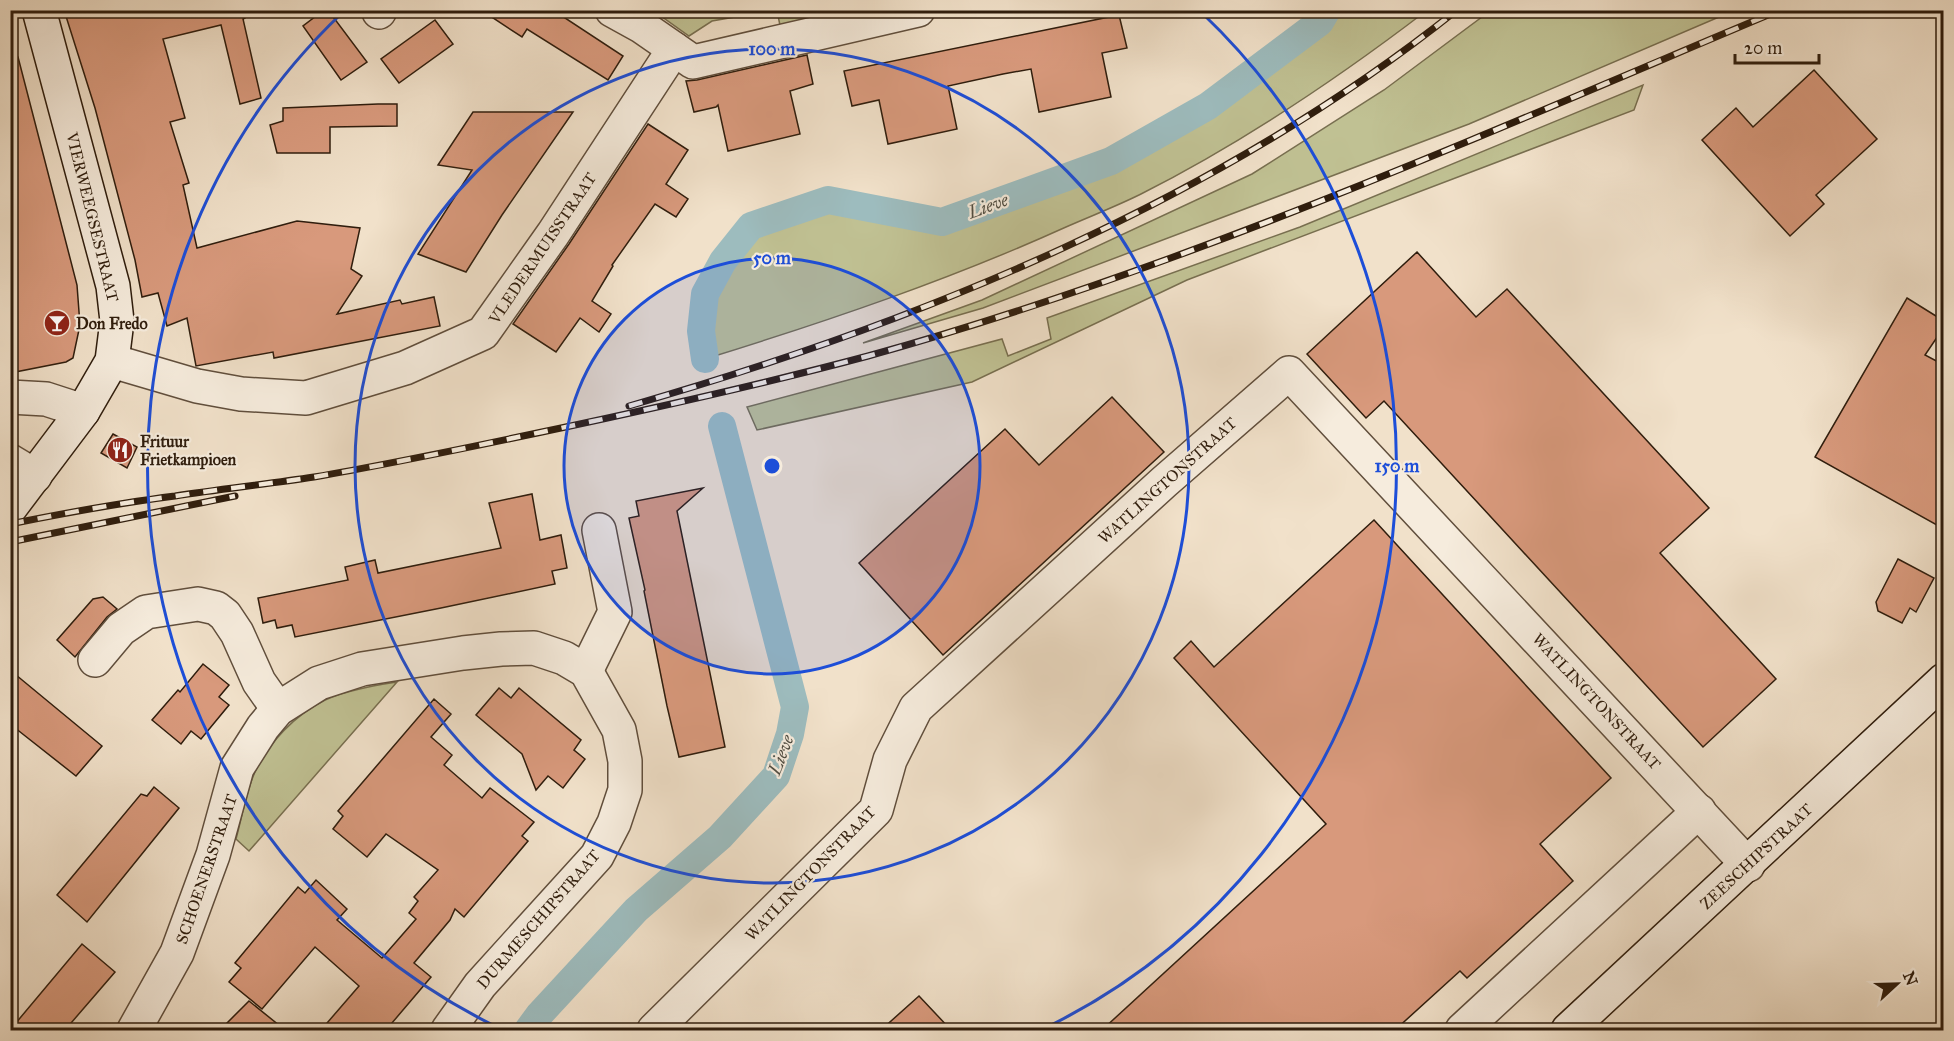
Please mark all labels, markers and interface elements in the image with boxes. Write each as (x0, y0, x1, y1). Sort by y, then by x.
scale bar (1735, 27, 1819, 65)
text: 20 m (1744, 37, 1782, 59)
text: 100 m (749, 38, 796, 60)
street label: VIERWEEGSESTRAAT (62, 129, 123, 304)
street label: VLEDERMUISSTRAAT (484, 169, 600, 328)
water label: Lieve (964, 188, 1012, 224)
text: 50 m (753, 247, 792, 269)
bar icon: Don Fredo (42, 308, 72, 338)
place label: Don Fredo (76, 314, 148, 333)
street label: WATLINGTONSTRAAT (1094, 413, 1240, 548)
place label: Frituur Frietkampioen (140, 432, 237, 470)
restaurant icon: Frituur Frietkampioen (105, 435, 135, 465)
text: 150 m (1375, 455, 1420, 477)
centre of rings (762, 456, 782, 476)
street label: WATLINGTONSTRAAT (1528, 629, 1665, 774)
water label: Lieve (763, 731, 799, 779)
street label: SCHOENERSTRAAT (172, 792, 241, 947)
street label: ZEESCHIPSTRAAT (1696, 799, 1816, 913)
street label: WATLINGTONSTRAAT (741, 802, 880, 945)
street label: DURMESCHIPSTRAAT (473, 846, 604, 993)
north arrow (1867, 954, 1927, 1014)
text: N (1899, 969, 1922, 989)

